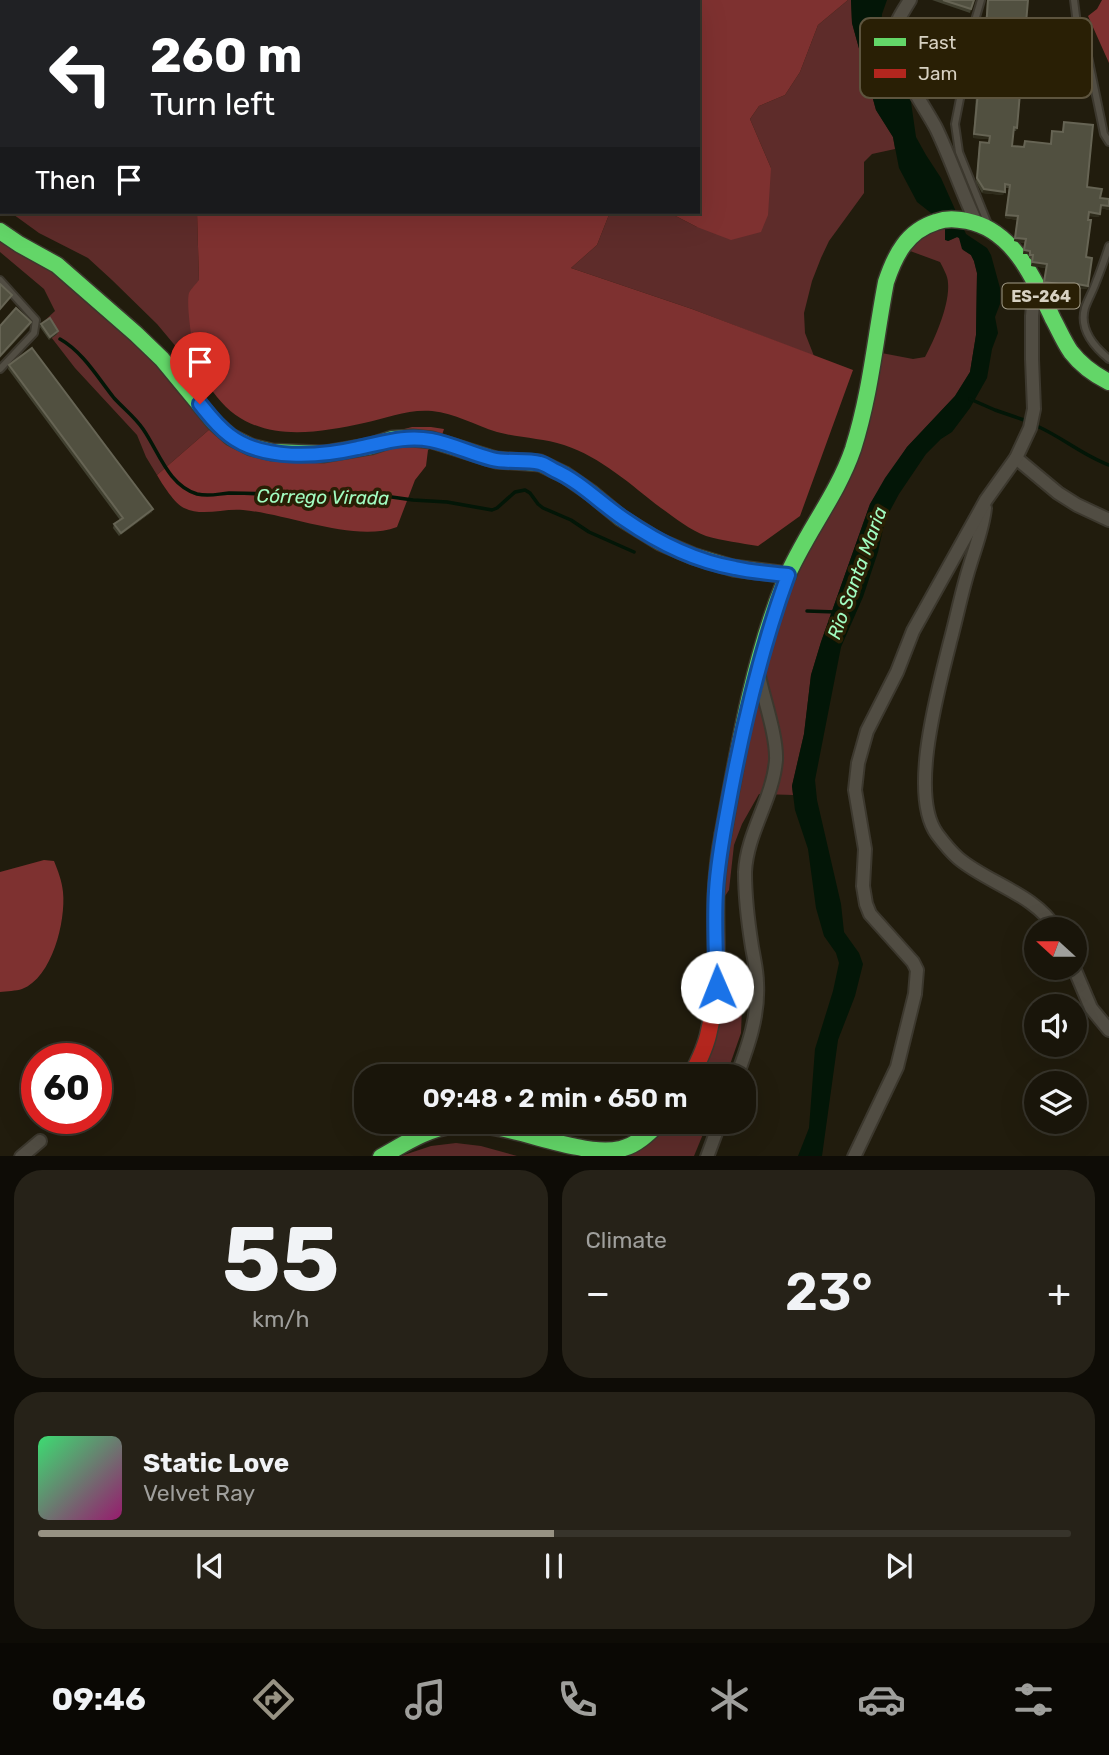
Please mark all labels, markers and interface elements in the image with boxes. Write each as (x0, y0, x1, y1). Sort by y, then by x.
legend (860, 18, 1092, 98)
text: 260 m (150, 26, 302, 84)
icon: left (35, 28, 126, 119)
text: Fast (918, 31, 957, 54)
text: Jam (918, 62, 957, 85)
text: Turn left (150, 85, 275, 123)
icon: arrive (110, 161, 148, 199)
text: Then (35, 165, 96, 196)
road number: ES-264 (1002, 284, 1080, 308)
pin (170, 332, 230, 404)
icon: arrive (181, 343, 219, 381)
water label: Córrego Virada (256, 484, 390, 510)
water label: Rio Santa Maria (822, 504, 892, 642)
north arrow (1024, 917, 1087, 980)
map controls (1024, 917, 1087, 1134)
position arrow (680, 950, 754, 1024)
button: sound (1024, 994, 1087, 1057)
speed limit sign: 60 (21, 1043, 112, 1134)
button: layers (1024, 1071, 1087, 1134)
text: 09:48 · 2 min · 650 m (422, 1083, 688, 1114)
text: 55 (222, 1205, 340, 1313)
text: Climate (586, 1226, 667, 1254)
text: 23° (785, 1261, 873, 1323)
text: − (586, 1270, 610, 1316)
text: + (1047, 1270, 1071, 1316)
text: km/h (252, 1305, 309, 1333)
text: Static Love (143, 1448, 289, 1479)
text: Velvet Ray (143, 1479, 255, 1507)
icon: previous (191, 1547, 229, 1585)
icon: pause (535, 1547, 573, 1585)
icon: next (880, 1547, 918, 1585)
icon: directions (249, 1675, 298, 1724)
icon: music (401, 1675, 450, 1724)
icon: phone (553, 1675, 602, 1724)
icon: climate (705, 1675, 754, 1724)
icon: car (857, 1675, 906, 1724)
icon: filters (1009, 1675, 1058, 1724)
text: 09:46 (51, 1680, 146, 1718)

